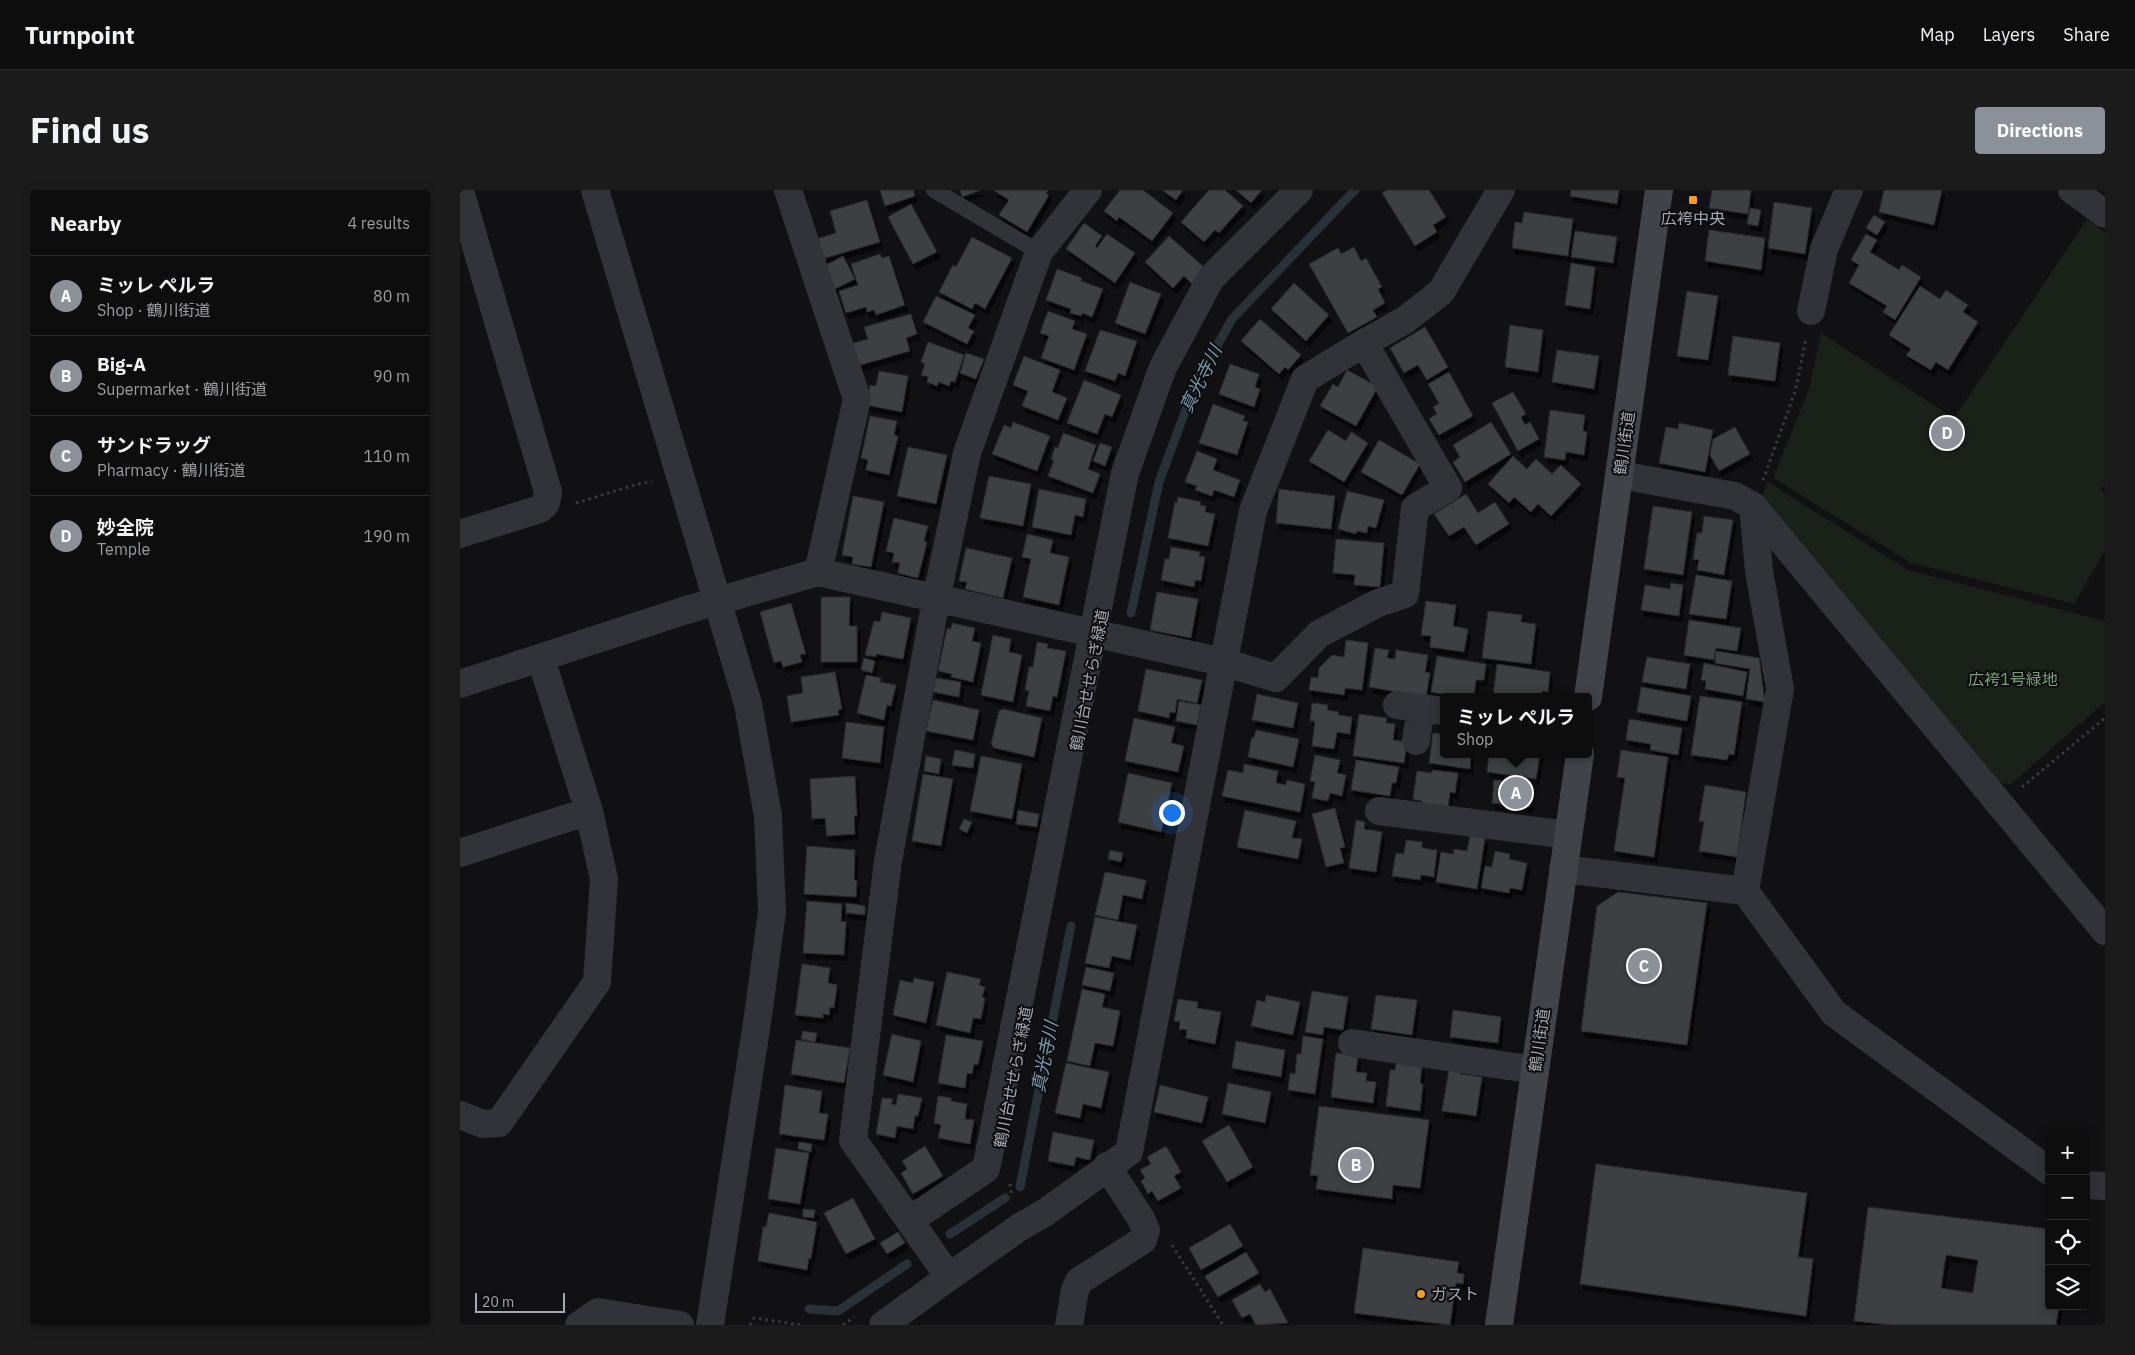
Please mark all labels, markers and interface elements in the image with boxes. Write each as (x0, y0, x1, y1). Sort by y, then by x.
text: Turnpoint (25, 19, 135, 51)
text: Map (1920, 23, 1955, 46)
text: Layers (1983, 23, 2035, 46)
text: Share (2063, 23, 2110, 46)
text: Find us (30, 107, 149, 153)
button: Directions (1975, 107, 2105, 154)
marker: 広袴中央 (1687, 194, 1699, 206)
place label: 広袴中央 (1661, 208, 1725, 228)
text: Nearby (50, 209, 121, 237)
text: 4 results (347, 213, 410, 233)
text: ミッレ ぺルラ (97, 273, 215, 297)
text: A (61, 286, 71, 306)
text: 80 m (373, 286, 410, 306)
text: Shop · 鶴川街道 (97, 300, 210, 320)
water label: 真光寺川 (1174, 340, 1228, 416)
text: Big-A (97, 352, 146, 376)
text: B (61, 366, 71, 386)
text: 90 m (373, 366, 410, 386)
text: Supermarket · 鶴川街道 (97, 379, 267, 399)
street label: 鶴川街道 (1610, 410, 1638, 476)
pin: D (1931, 414, 1963, 452)
text: サンドラッグ (97, 433, 211, 457)
text: C (61, 446, 71, 466)
text: 110 m (363, 446, 410, 466)
text: Pharmacy · 鶴川街道 (97, 460, 246, 480)
text: 妙全院 (97, 515, 154, 539)
text: D (60, 526, 72, 546)
text: 190 m (363, 526, 410, 546)
text: Temple (97, 539, 150, 559)
street label: 鶴川台せせらぎ緑道 (1065, 607, 1113, 753)
park label: 広袴1号緑地 (1968, 669, 2058, 689)
popup (1440, 693, 1592, 758)
text: ミッレ ぺルラ (1457, 705, 1575, 729)
text: Shop (1457, 729, 1493, 749)
pin: A (1500, 774, 1532, 812)
your location (1159, 800, 1185, 826)
pin: C (1628, 947, 1660, 985)
street label: 鶴川台せせらぎ緑道 (989, 1004, 1037, 1150)
street label: 鶴川街道 (1525, 1007, 1553, 1073)
water label: 真光寺川 (1026, 1017, 1063, 1094)
map controls (2045, 1130, 2090, 1310)
button: + (2045, 1130, 2090, 1175)
pin: B (1340, 1146, 1372, 1184)
button: − (2045, 1175, 2090, 1220)
button: locate (2045, 1220, 2090, 1265)
button: layers (2045, 1265, 2090, 1310)
place label: ガスト (1431, 1284, 1479, 1304)
marker: ガスト (1415, 1288, 1427, 1300)
scale bar (475, 1290, 565, 1313)
text: 20 m (482, 1293, 514, 1311)

